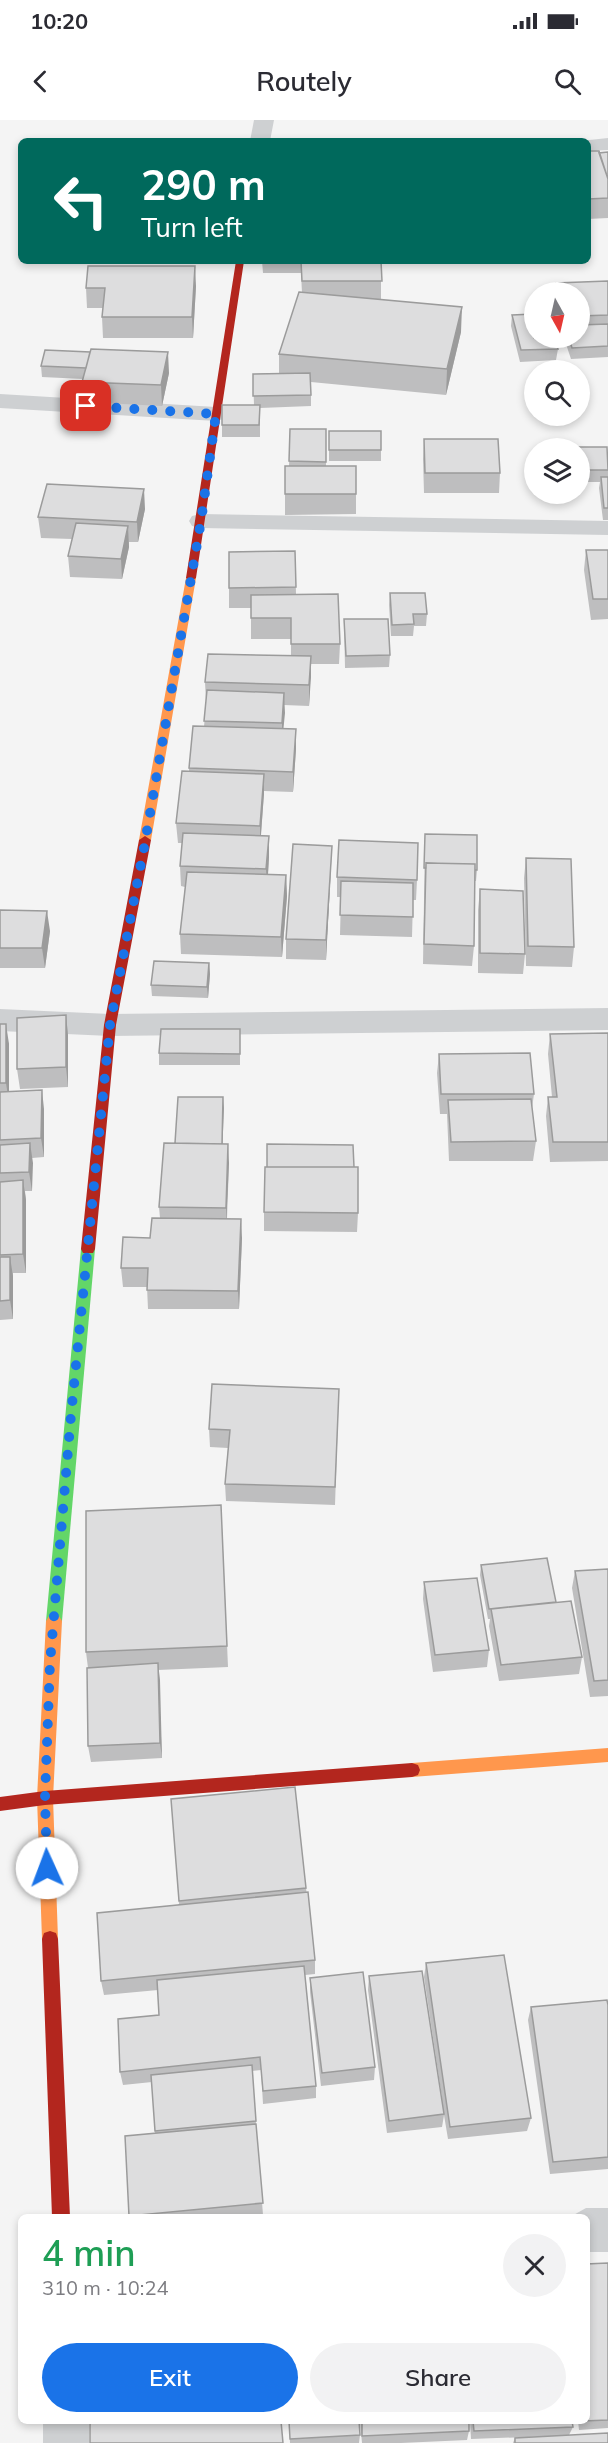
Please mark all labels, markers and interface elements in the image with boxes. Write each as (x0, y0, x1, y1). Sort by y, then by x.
text: 10:20 (30, 7, 88, 35)
text: Routely (256, 64, 352, 98)
icon: back (24, 65, 57, 98)
icon: search (551, 65, 584, 98)
text: 290 m (141, 158, 266, 211)
icon: left (42, 162, 120, 240)
text: Turn left (141, 210, 243, 244)
north arrow (524, 282, 590, 348)
map controls (524, 282, 590, 504)
button: search (524, 360, 590, 426)
pin (60, 380, 111, 431)
icon: arrive (69, 389, 102, 422)
button: layers (524, 438, 590, 504)
position arrow (15, 1836, 79, 1900)
text: 4 min (42, 2230, 136, 2275)
button: close (503, 2234, 566, 2297)
text: 310 m · 10:24 (42, 2275, 168, 2300)
button: Exit (42, 2343, 298, 2412)
button: Share (310, 2343, 566, 2412)

